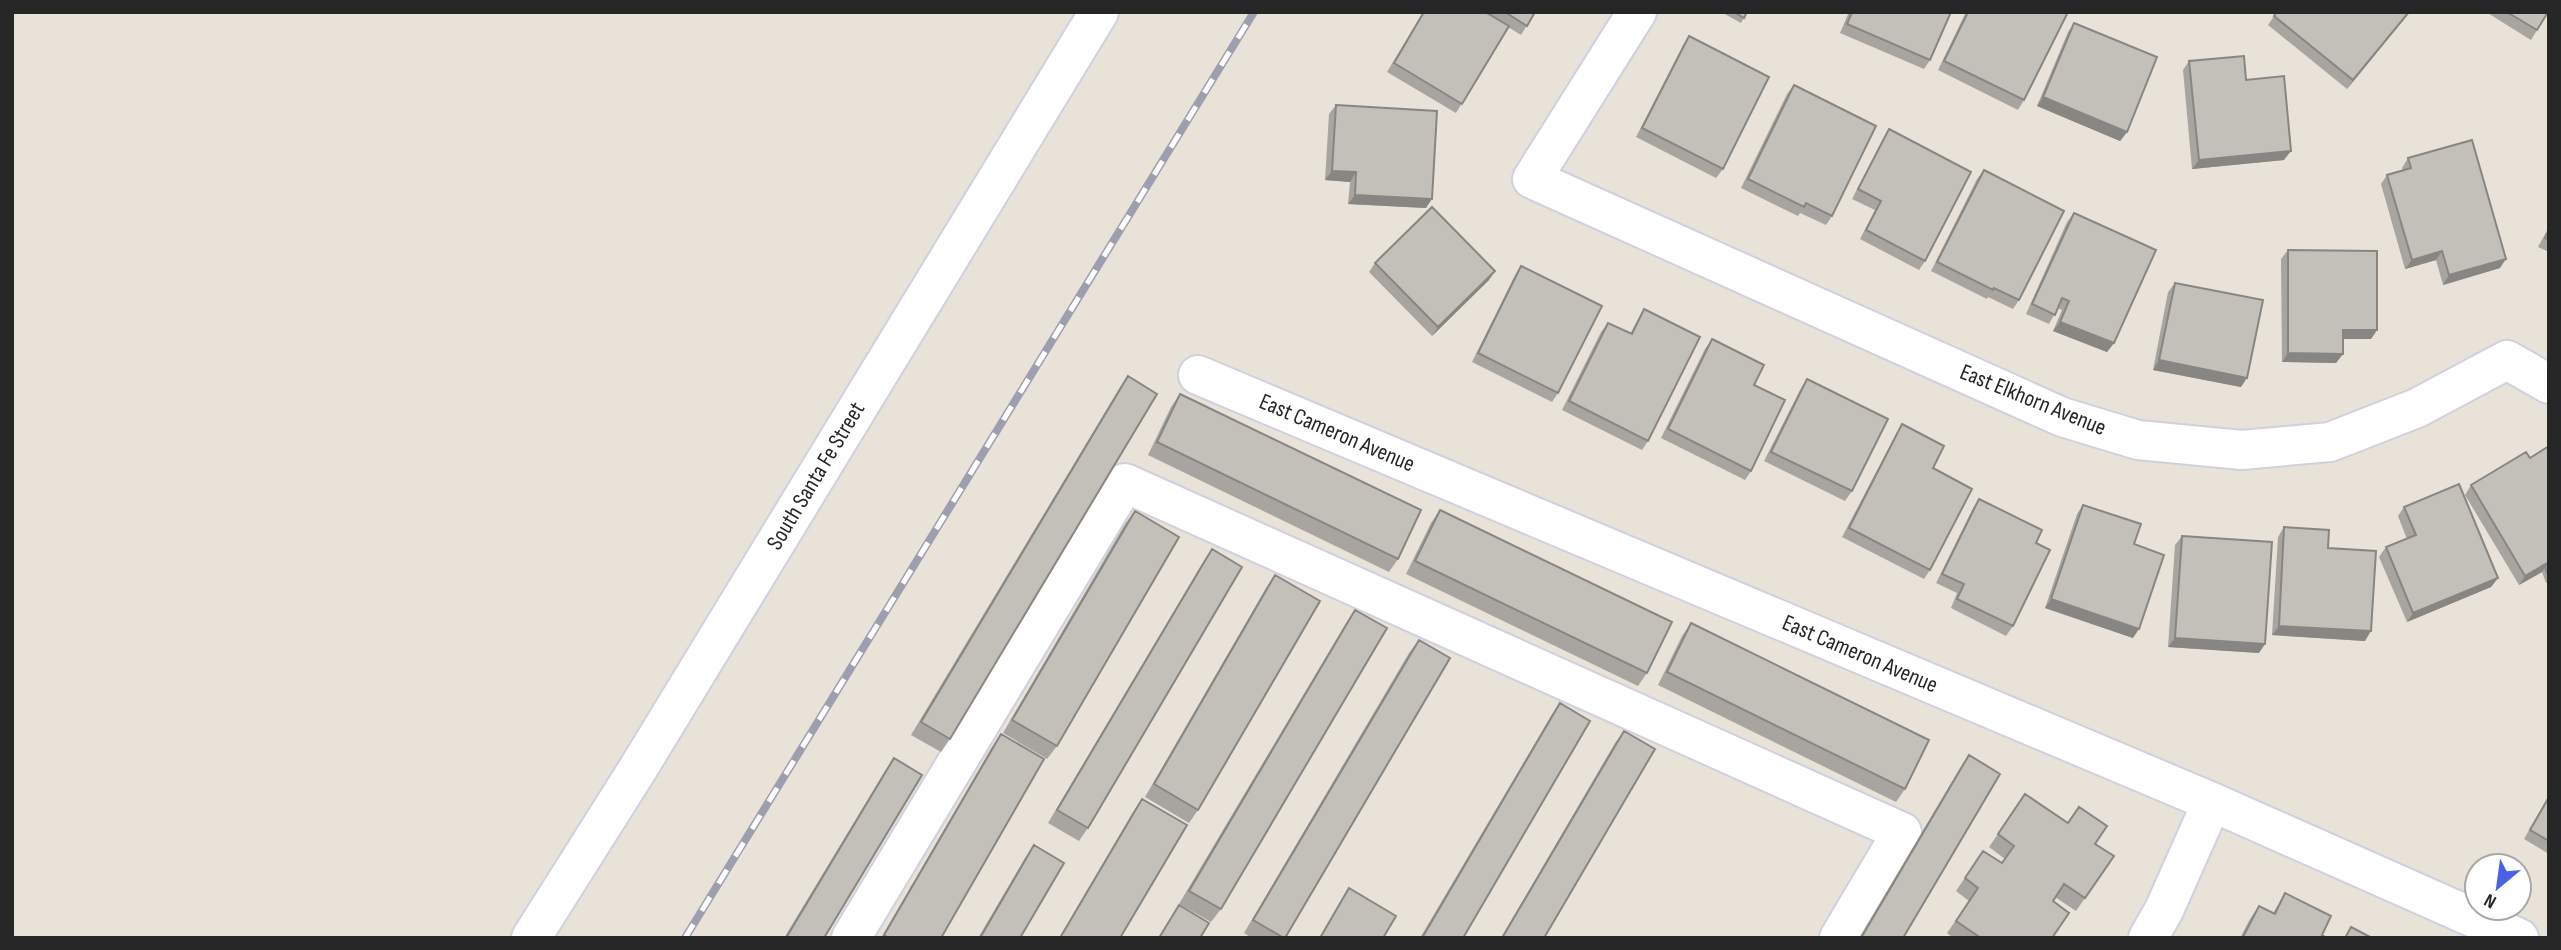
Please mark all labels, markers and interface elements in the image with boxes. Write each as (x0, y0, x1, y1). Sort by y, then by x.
street label: East Elkhorn Avenue (1956, 358, 2110, 442)
street label: East Cameron Avenue (1255, 388, 1419, 478)
street label: South Santa Fe Street (761, 397, 871, 555)
street label: East Cameron Avenue (1778, 609, 1942, 699)
north arrow (2463, 852, 2533, 922)
text: N (2480, 888, 2501, 913)

